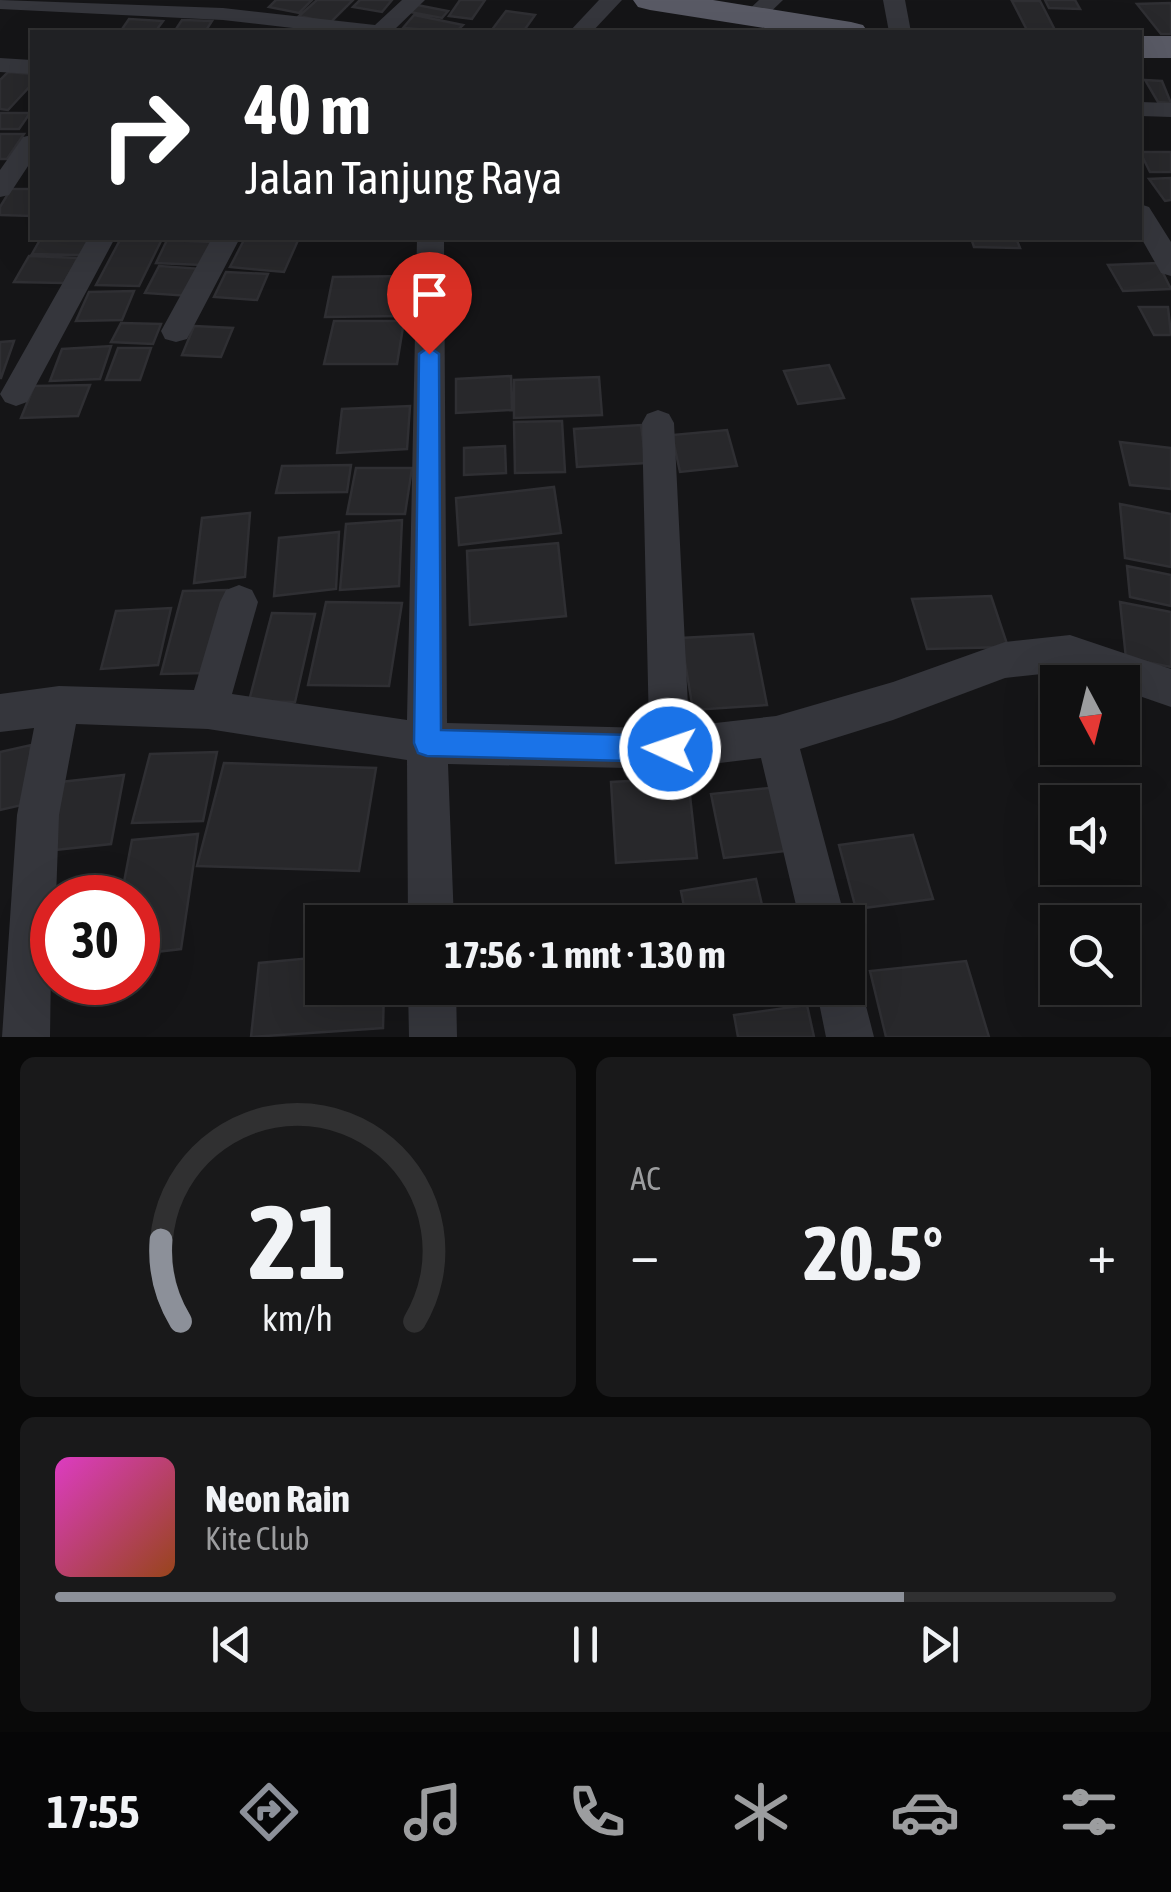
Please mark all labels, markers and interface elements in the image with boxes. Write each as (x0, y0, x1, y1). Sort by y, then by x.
text: 40 m (245, 69, 371, 149)
icon: right (80, 70, 210, 200)
text: Jalan Tanjung Raya (245, 152, 562, 204)
pin (387, 252, 472, 355)
icon: arrive (402, 267, 457, 322)
north arrow (1040, 665, 1140, 765)
map controls (1040, 665, 1140, 1005)
position arrow (618, 697, 722, 801)
button: sound (1040, 785, 1140, 885)
speed limit sign: 30 (30, 875, 160, 1005)
button: search (1040, 905, 1140, 1005)
text: 17:56 · 1 mnt · 130 m (444, 933, 726, 976)
text: AC (631, 1160, 661, 1197)
text: 21 (249, 1182, 347, 1301)
text: 20.5° (803, 1210, 943, 1296)
text: − (631, 1222, 659, 1285)
text: + (1087, 1222, 1116, 1285)
text: km/h (262, 1298, 333, 1339)
text: Neon Rain (205, 1477, 350, 1520)
text: Kite Club (205, 1520, 309, 1557)
icon: previous (204, 1617, 259, 1672)
icon: pause (558, 1617, 613, 1672)
icon: next (912, 1617, 967, 1672)
icon: directions (234, 1777, 304, 1847)
icon: music (398, 1777, 468, 1847)
icon: phone (562, 1777, 632, 1847)
icon: climate (726, 1777, 796, 1847)
icon: car (890, 1777, 960, 1847)
icon: filters (1054, 1777, 1124, 1847)
text: 17:55 (47, 1786, 140, 1838)

